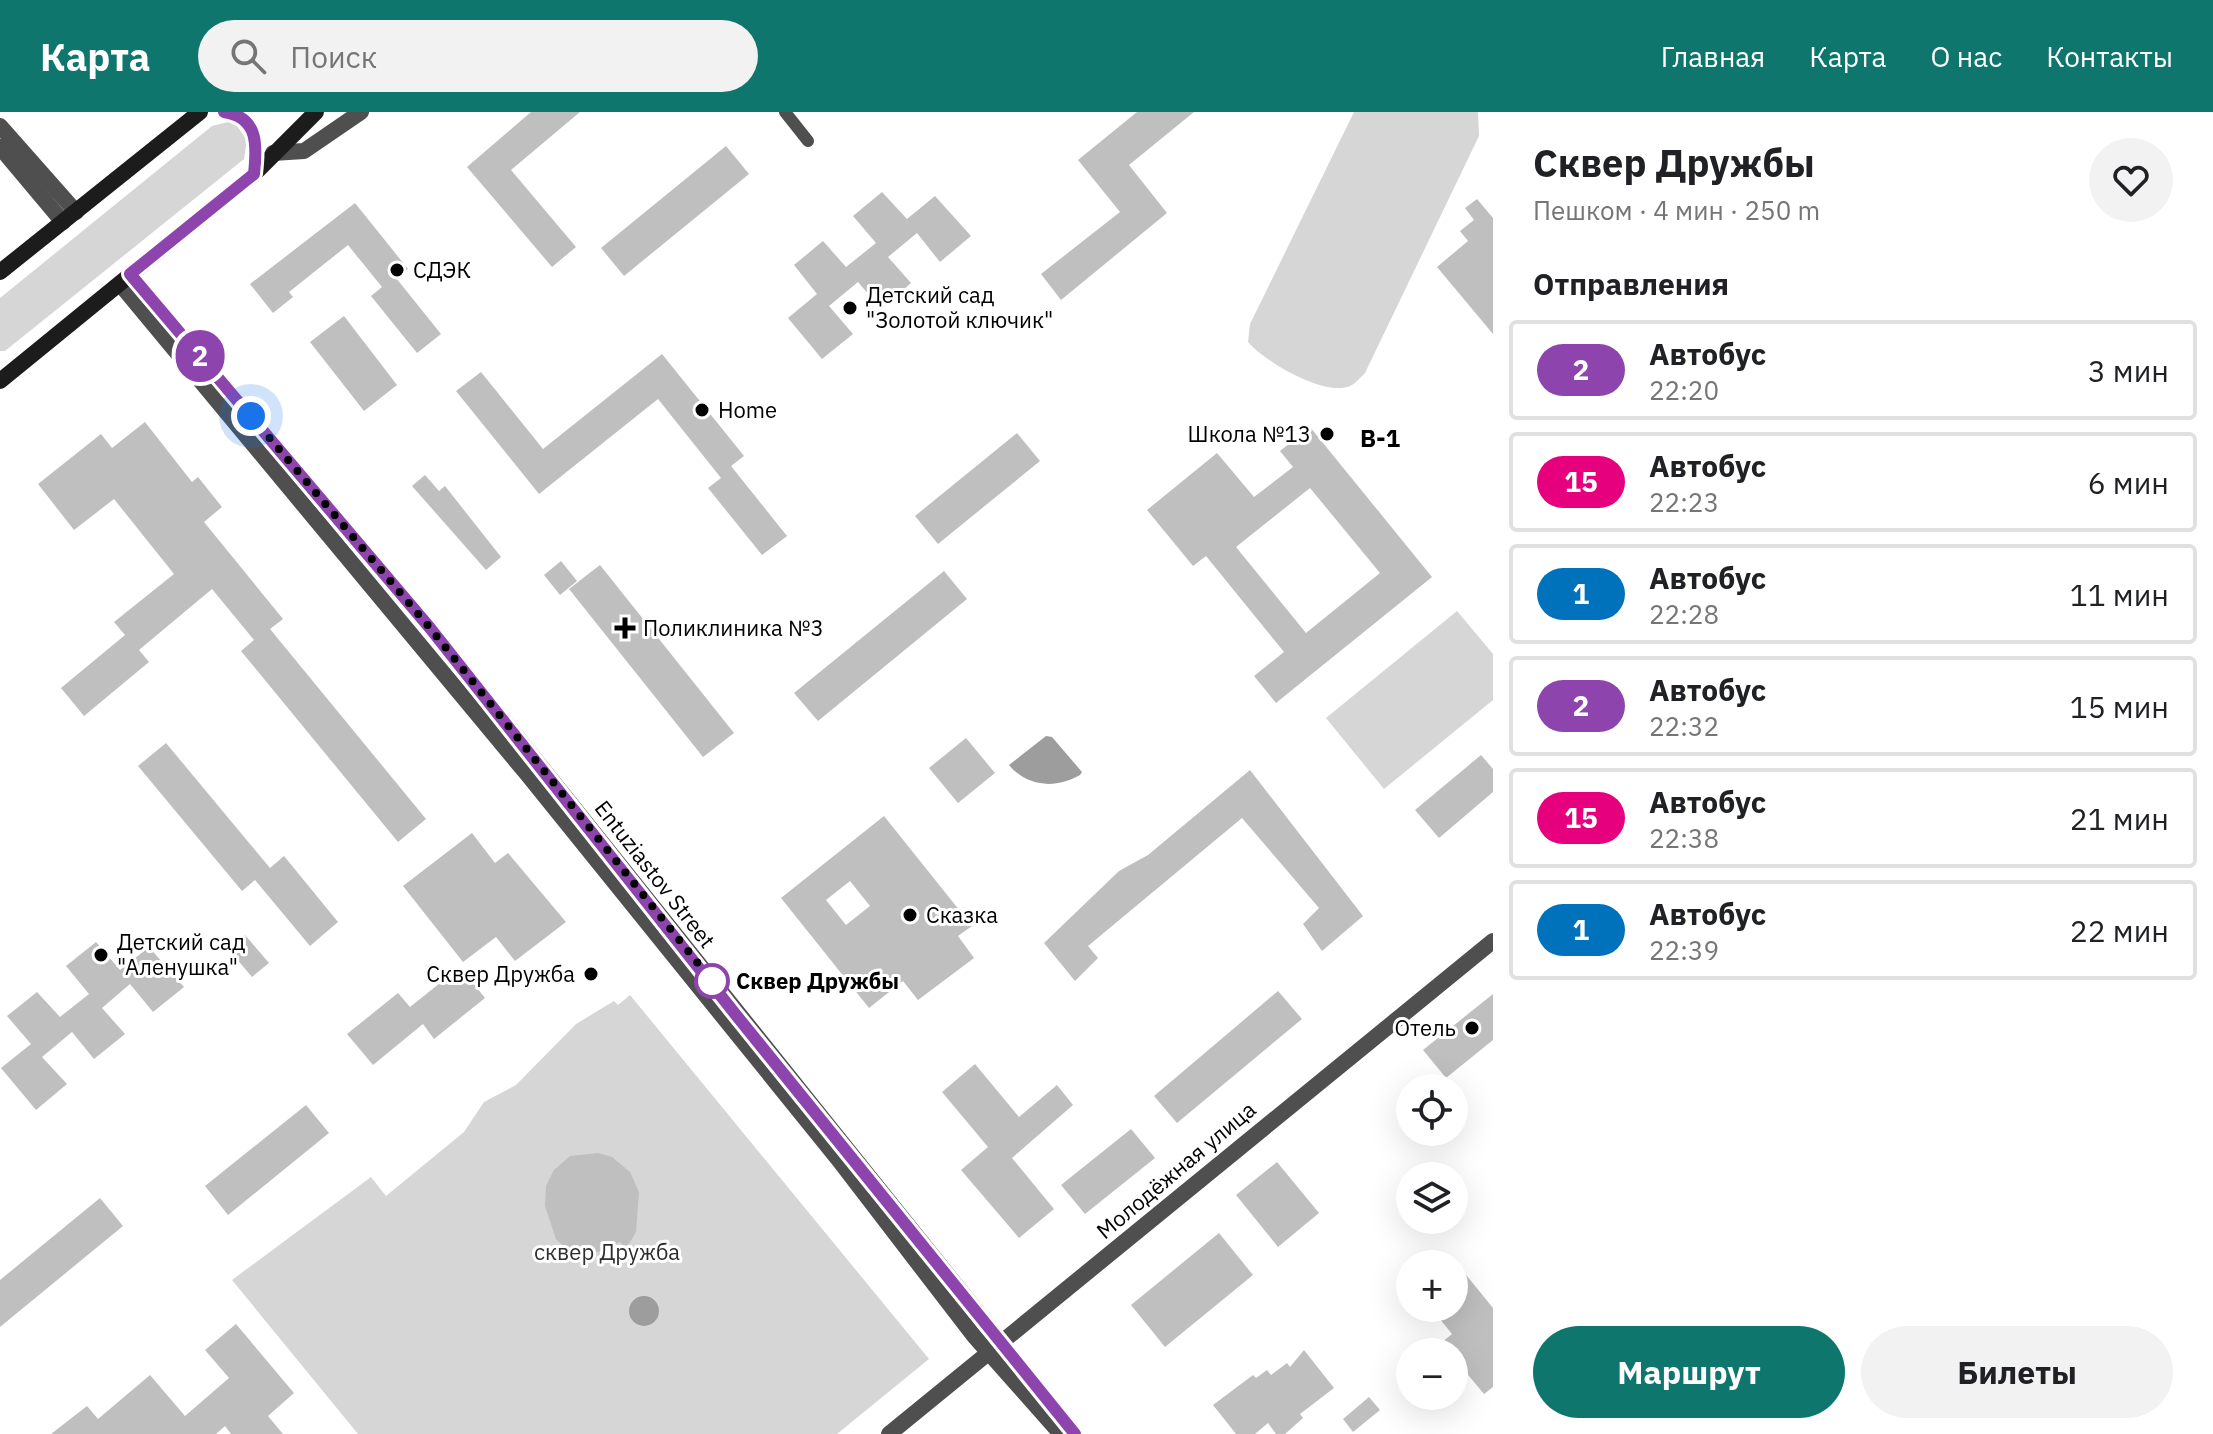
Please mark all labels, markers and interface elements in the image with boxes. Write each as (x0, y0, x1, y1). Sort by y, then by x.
search box (198, 20, 758, 92)
text: Карта (40, 32, 150, 81)
icon: search (226, 34, 270, 78)
text: Поиск (290, 37, 377, 76)
text: Главная (1661, 38, 1765, 75)
text: Карта (1809, 38, 1886, 75)
text: О нас (1930, 38, 2002, 75)
text: Контакты (2046, 38, 2173, 75)
text: Сквер Дружбы (1533, 138, 1815, 187)
button: heart (2089, 138, 2173, 222)
text: Пешком · 4 мин · 250 m (1533, 193, 1820, 227)
place label: СДЭК (413, 255, 471, 284)
marker: СДЭК (388, 261, 406, 279)
text: Отправления (1533, 264, 1729, 303)
place label: Детский сад "Золотой ключик" (866, 280, 1053, 334)
marker: Детский сад "Золотой ключик" (841, 299, 859, 317)
line badge: 2 (174, 330, 226, 382)
text: Автобус (1649, 334, 1766, 373)
text: 2 (192, 337, 208, 374)
text: 2 (1573, 351, 1589, 388)
text: 3 мин (2088, 351, 2169, 390)
text: 22:20 (1649, 373, 1719, 407)
place label: Home (718, 395, 777, 424)
your location (231, 396, 271, 436)
marker: Home (693, 401, 711, 419)
place label: Школа №13 (1188, 419, 1311, 448)
district label: В-1 (1360, 422, 1400, 454)
marker: Школа №13 (1318, 425, 1336, 443)
text: Автобус (1649, 446, 1766, 485)
text: 15 (1564, 463, 1598, 500)
text: 6 мин (2088, 463, 2169, 502)
text: 22:23 (1649, 485, 1719, 519)
text: Автобус (1649, 558, 1766, 597)
text: 1 (1573, 575, 1589, 612)
text: 11 мин (2070, 575, 2169, 614)
text: 22:28 (1649, 597, 1719, 631)
place label: Поликлиника №3 (643, 613, 824, 642)
marker: Поликлиника №3 (614, 617, 636, 639)
text: Автобус (1649, 670, 1766, 709)
text: 2 (1573, 687, 1589, 724)
text: 15 мин (2070, 687, 2169, 726)
text: 22:32 (1649, 709, 1719, 743)
text: Автобус (1649, 782, 1766, 821)
street label: Entuziastov Street (589, 794, 722, 953)
text: 15 (1564, 799, 1598, 836)
text: 21 мин (2070, 799, 2169, 838)
text: 22:38 (1649, 821, 1719, 855)
text: Автобус (1649, 894, 1766, 933)
place label: Сказка (926, 900, 998, 929)
marker: Сказка (901, 906, 919, 924)
text: 1 (1573, 911, 1589, 948)
text: 22 мин (2070, 911, 2169, 950)
place label: Детский сад "Аленушка" (117, 927, 245, 981)
text: 22:39 (1649, 933, 1719, 967)
marker: Детский сад "Аленушка" (92, 946, 110, 964)
place label: Сквер Дружба (426, 959, 575, 988)
marker: Сквер Дружбы (695, 964, 729, 998)
marker: Сквер Дружба (582, 965, 600, 983)
place label: Сквер Дружбы (736, 966, 899, 995)
place label: Отель (1394, 1013, 1456, 1042)
marker: Отель (1463, 1019, 1481, 1037)
map controls (1396, 1074, 1468, 1410)
button: locate (1396, 1074, 1468, 1146)
street label: Молодёжная улица (1090, 1094, 1261, 1245)
button: layers (1396, 1162, 1468, 1234)
park label: сквер Дружба (534, 1237, 680, 1266)
button: + (1396, 1250, 1468, 1322)
button: Маршрут (1533, 1326, 1845, 1418)
button: Билеты (1861, 1326, 2173, 1418)
button: − (1396, 1338, 1468, 1410)

